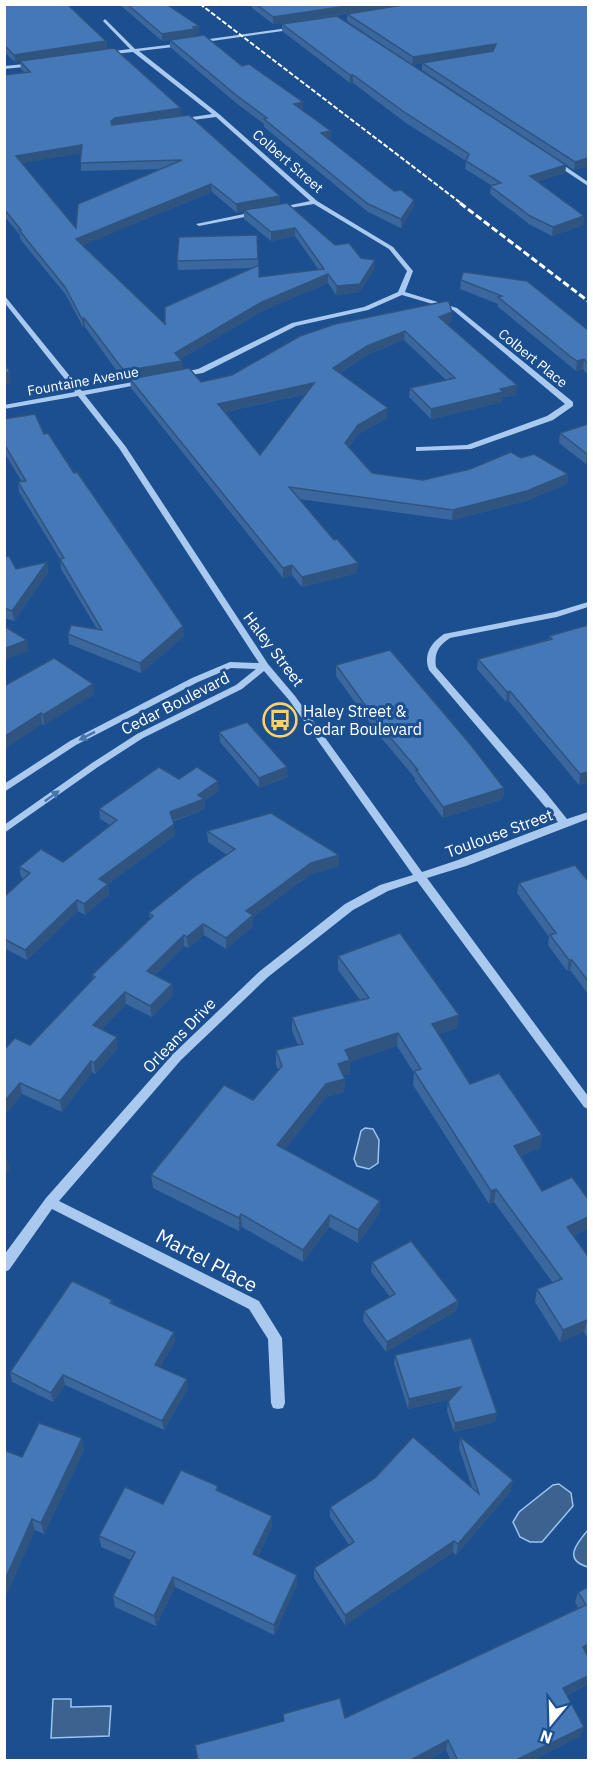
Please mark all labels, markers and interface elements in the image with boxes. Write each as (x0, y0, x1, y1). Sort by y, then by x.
street label: Colbert Street (249, 125, 327, 197)
street label: Colbert Place (495, 325, 572, 392)
street label: Fountaine Avenue (26, 362, 140, 400)
street label: Haley Street (239, 608, 309, 690)
street label: Cedar Boulevard (117, 667, 233, 739)
place label: Haley Street & Cedar Boulevard (303, 701, 422, 739)
bus stop icon: Haley Street & Cedar Boulevard (262, 702, 298, 738)
one-way arrow (78, 730, 96, 740)
one-way arrow (43, 790, 59, 802)
street label: Toulouse Street (443, 804, 555, 862)
street label: Orleans Drive (138, 993, 220, 1077)
street label: Martel Place (151, 1222, 263, 1298)
north arrow (521, 1693, 581, 1753)
text: N (537, 1726, 555, 1749)

